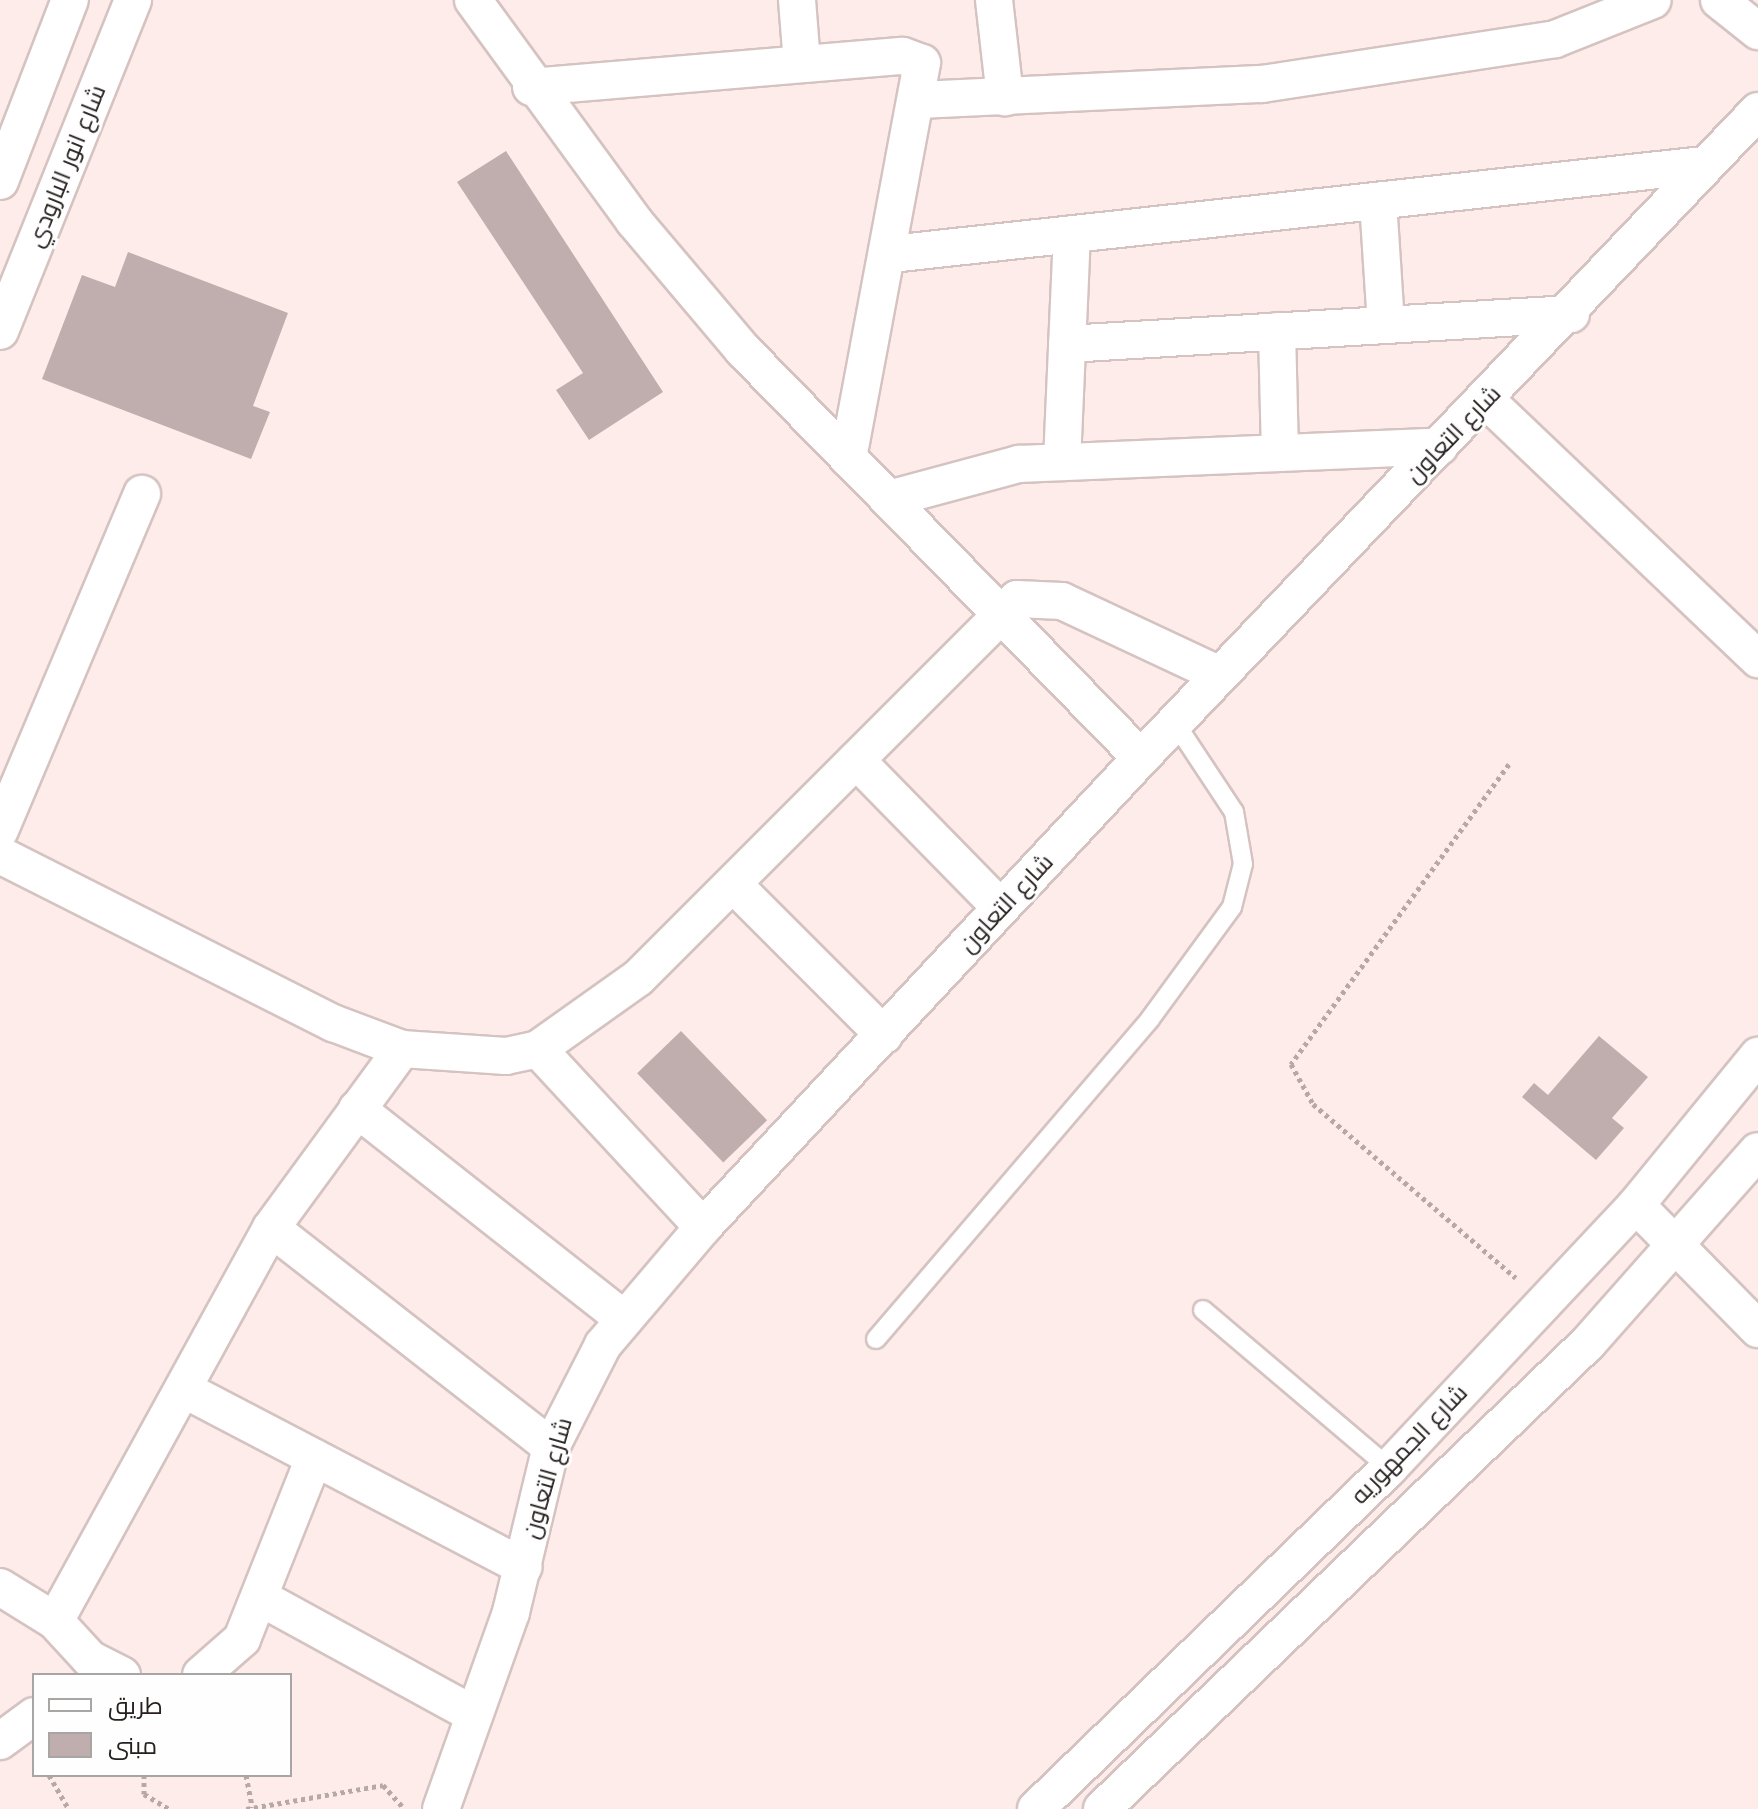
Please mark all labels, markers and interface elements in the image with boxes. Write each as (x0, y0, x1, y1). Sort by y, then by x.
street label: شارع انور البارودي (20, 81, 112, 251)
street label: شارع التعاون (1399, 379, 1507, 489)
street label: شارع التعاون (953, 848, 1059, 958)
street label: شارع الجمهوريه (1345, 1378, 1473, 1510)
street label: شارع التعاون (516, 1414, 578, 1542)
legend (32, 1673, 292, 1777)
text: طريق (108, 1692, 163, 1719)
text: مبنى (108, 1732, 157, 1759)

